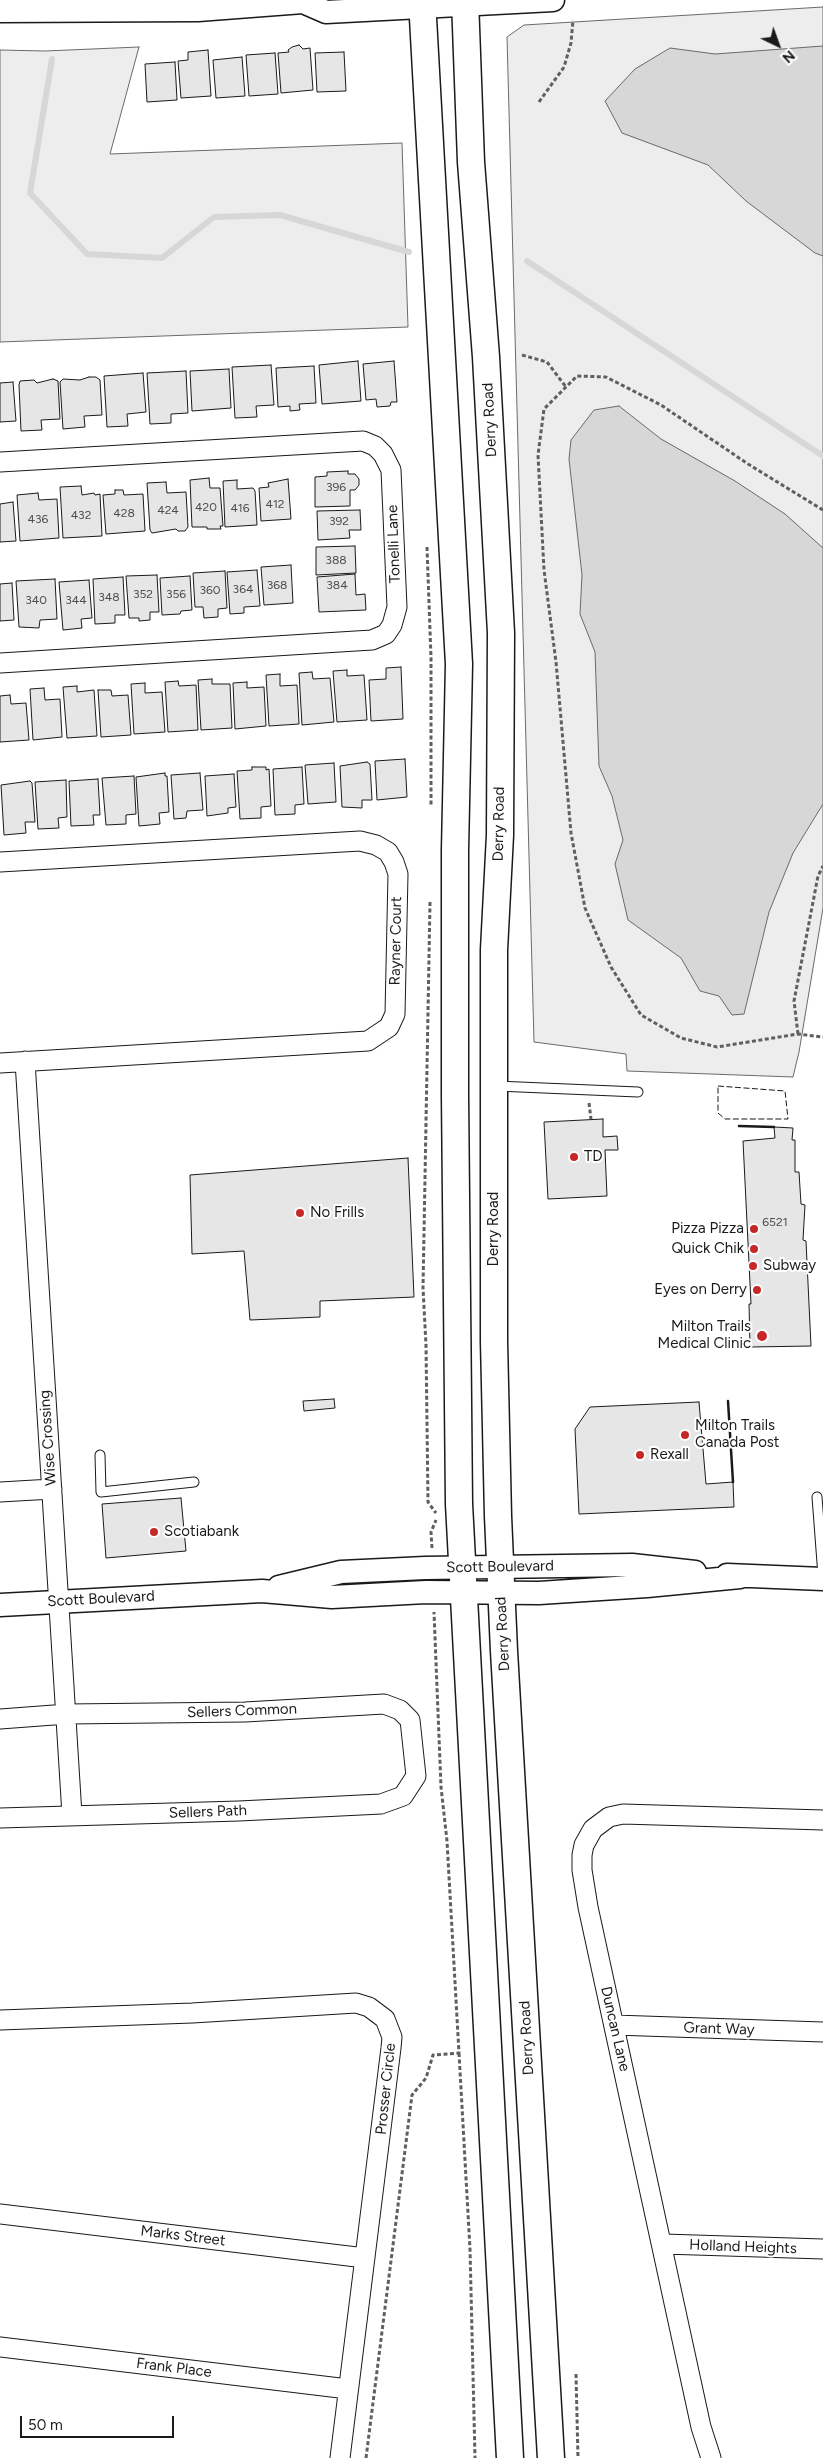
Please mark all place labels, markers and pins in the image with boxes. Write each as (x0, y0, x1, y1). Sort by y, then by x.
place label: TD (584, 1148, 603, 1166)
marker: TD (568, 1151, 580, 1163)
place label: No Frills (310, 1204, 364, 1222)
marker: No Frills (294, 1207, 306, 1219)
place label: Pizza Pizza (671, 1220, 744, 1238)
marker: Pizza Pizza (748, 1223, 760, 1235)
place label: Quick Chik (671, 1240, 744, 1258)
marker: Quick Chik (748, 1243, 760, 1255)
place label: Subway (763, 1257, 816, 1275)
marker: Subway (747, 1260, 759, 1272)
place label: Eyes on Derry (654, 1281, 747, 1299)
marker: Eyes on Derry (751, 1284, 763, 1296)
place label: Milton Trails Medical Clinic (658, 1318, 751, 1353)
marker: Milton Trails Medical Clinic (755, 1329, 769, 1343)
place label: Milton Trails Canada Post (695, 1417, 780, 1452)
marker: Milton Trails Canada Post (679, 1429, 691, 1441)
place label: Rexall (650, 1446, 689, 1464)
marker: Rexall (634, 1449, 646, 1461)
place label: Scotiabank (164, 1523, 239, 1541)
marker: Scotiabank (148, 1526, 160, 1538)

